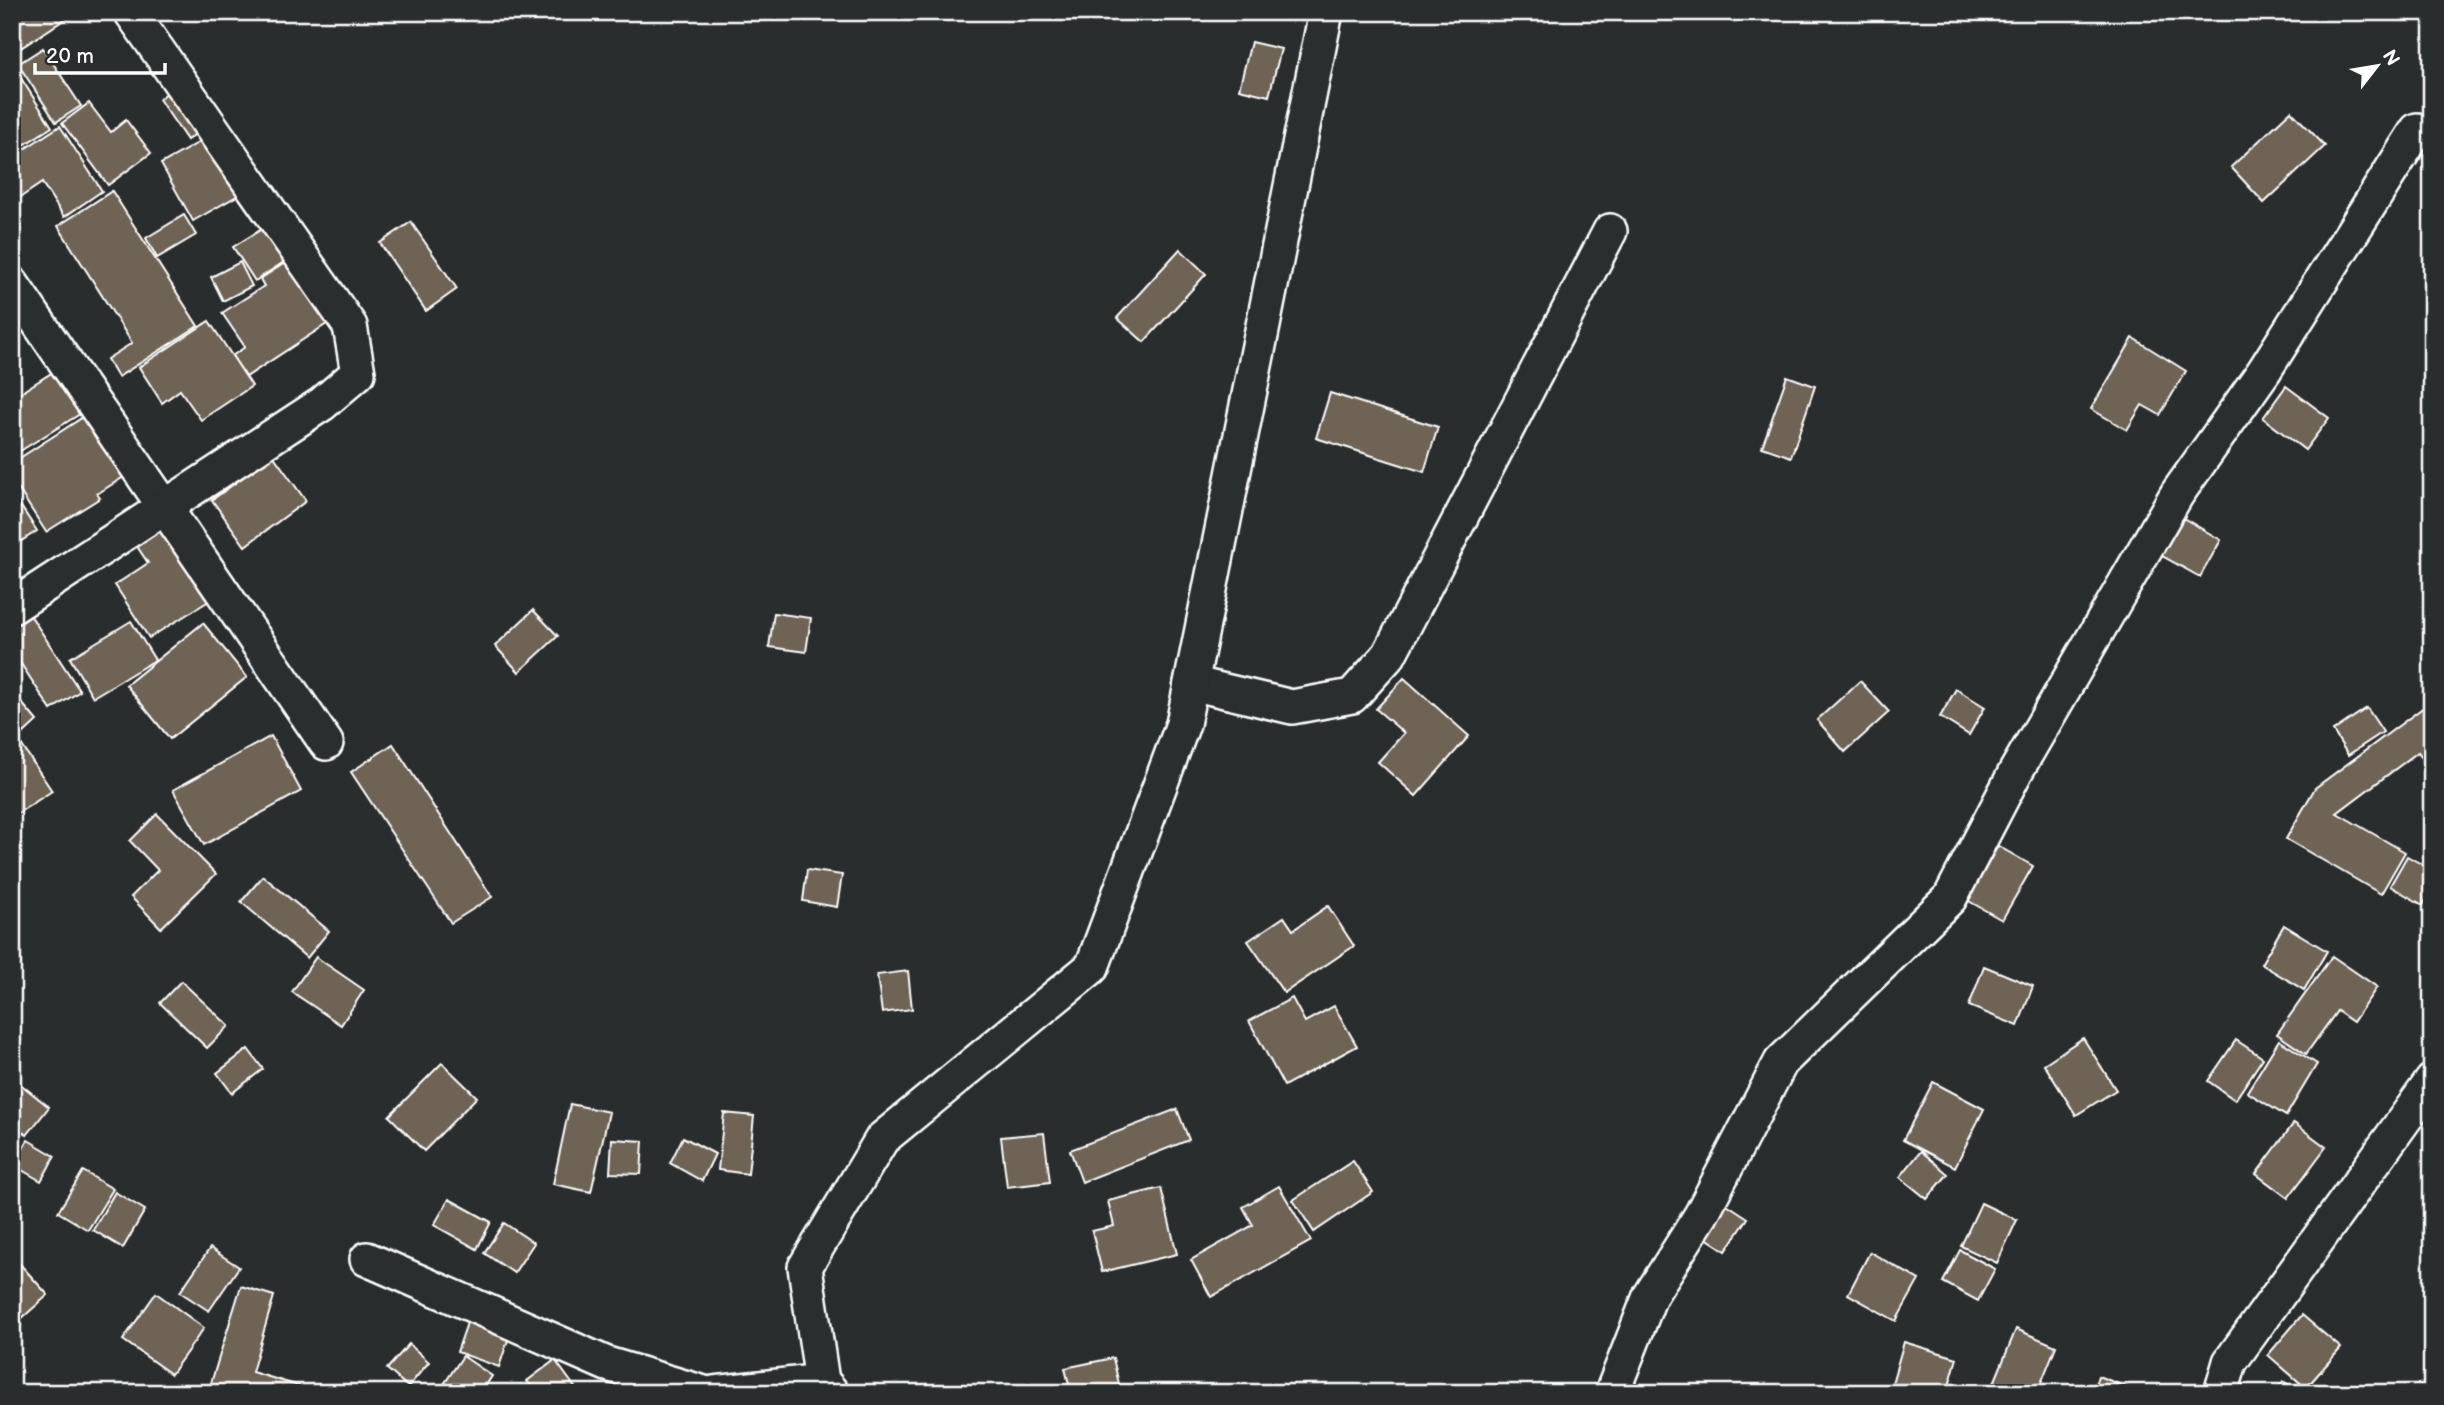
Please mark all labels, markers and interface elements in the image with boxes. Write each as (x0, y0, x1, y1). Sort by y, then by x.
scale bar (35, 32, 164, 76)
north arrow (2342, 32, 2412, 102)
text: 20 m (46, 44, 94, 69)
text: N (2377, 46, 2404, 70)

